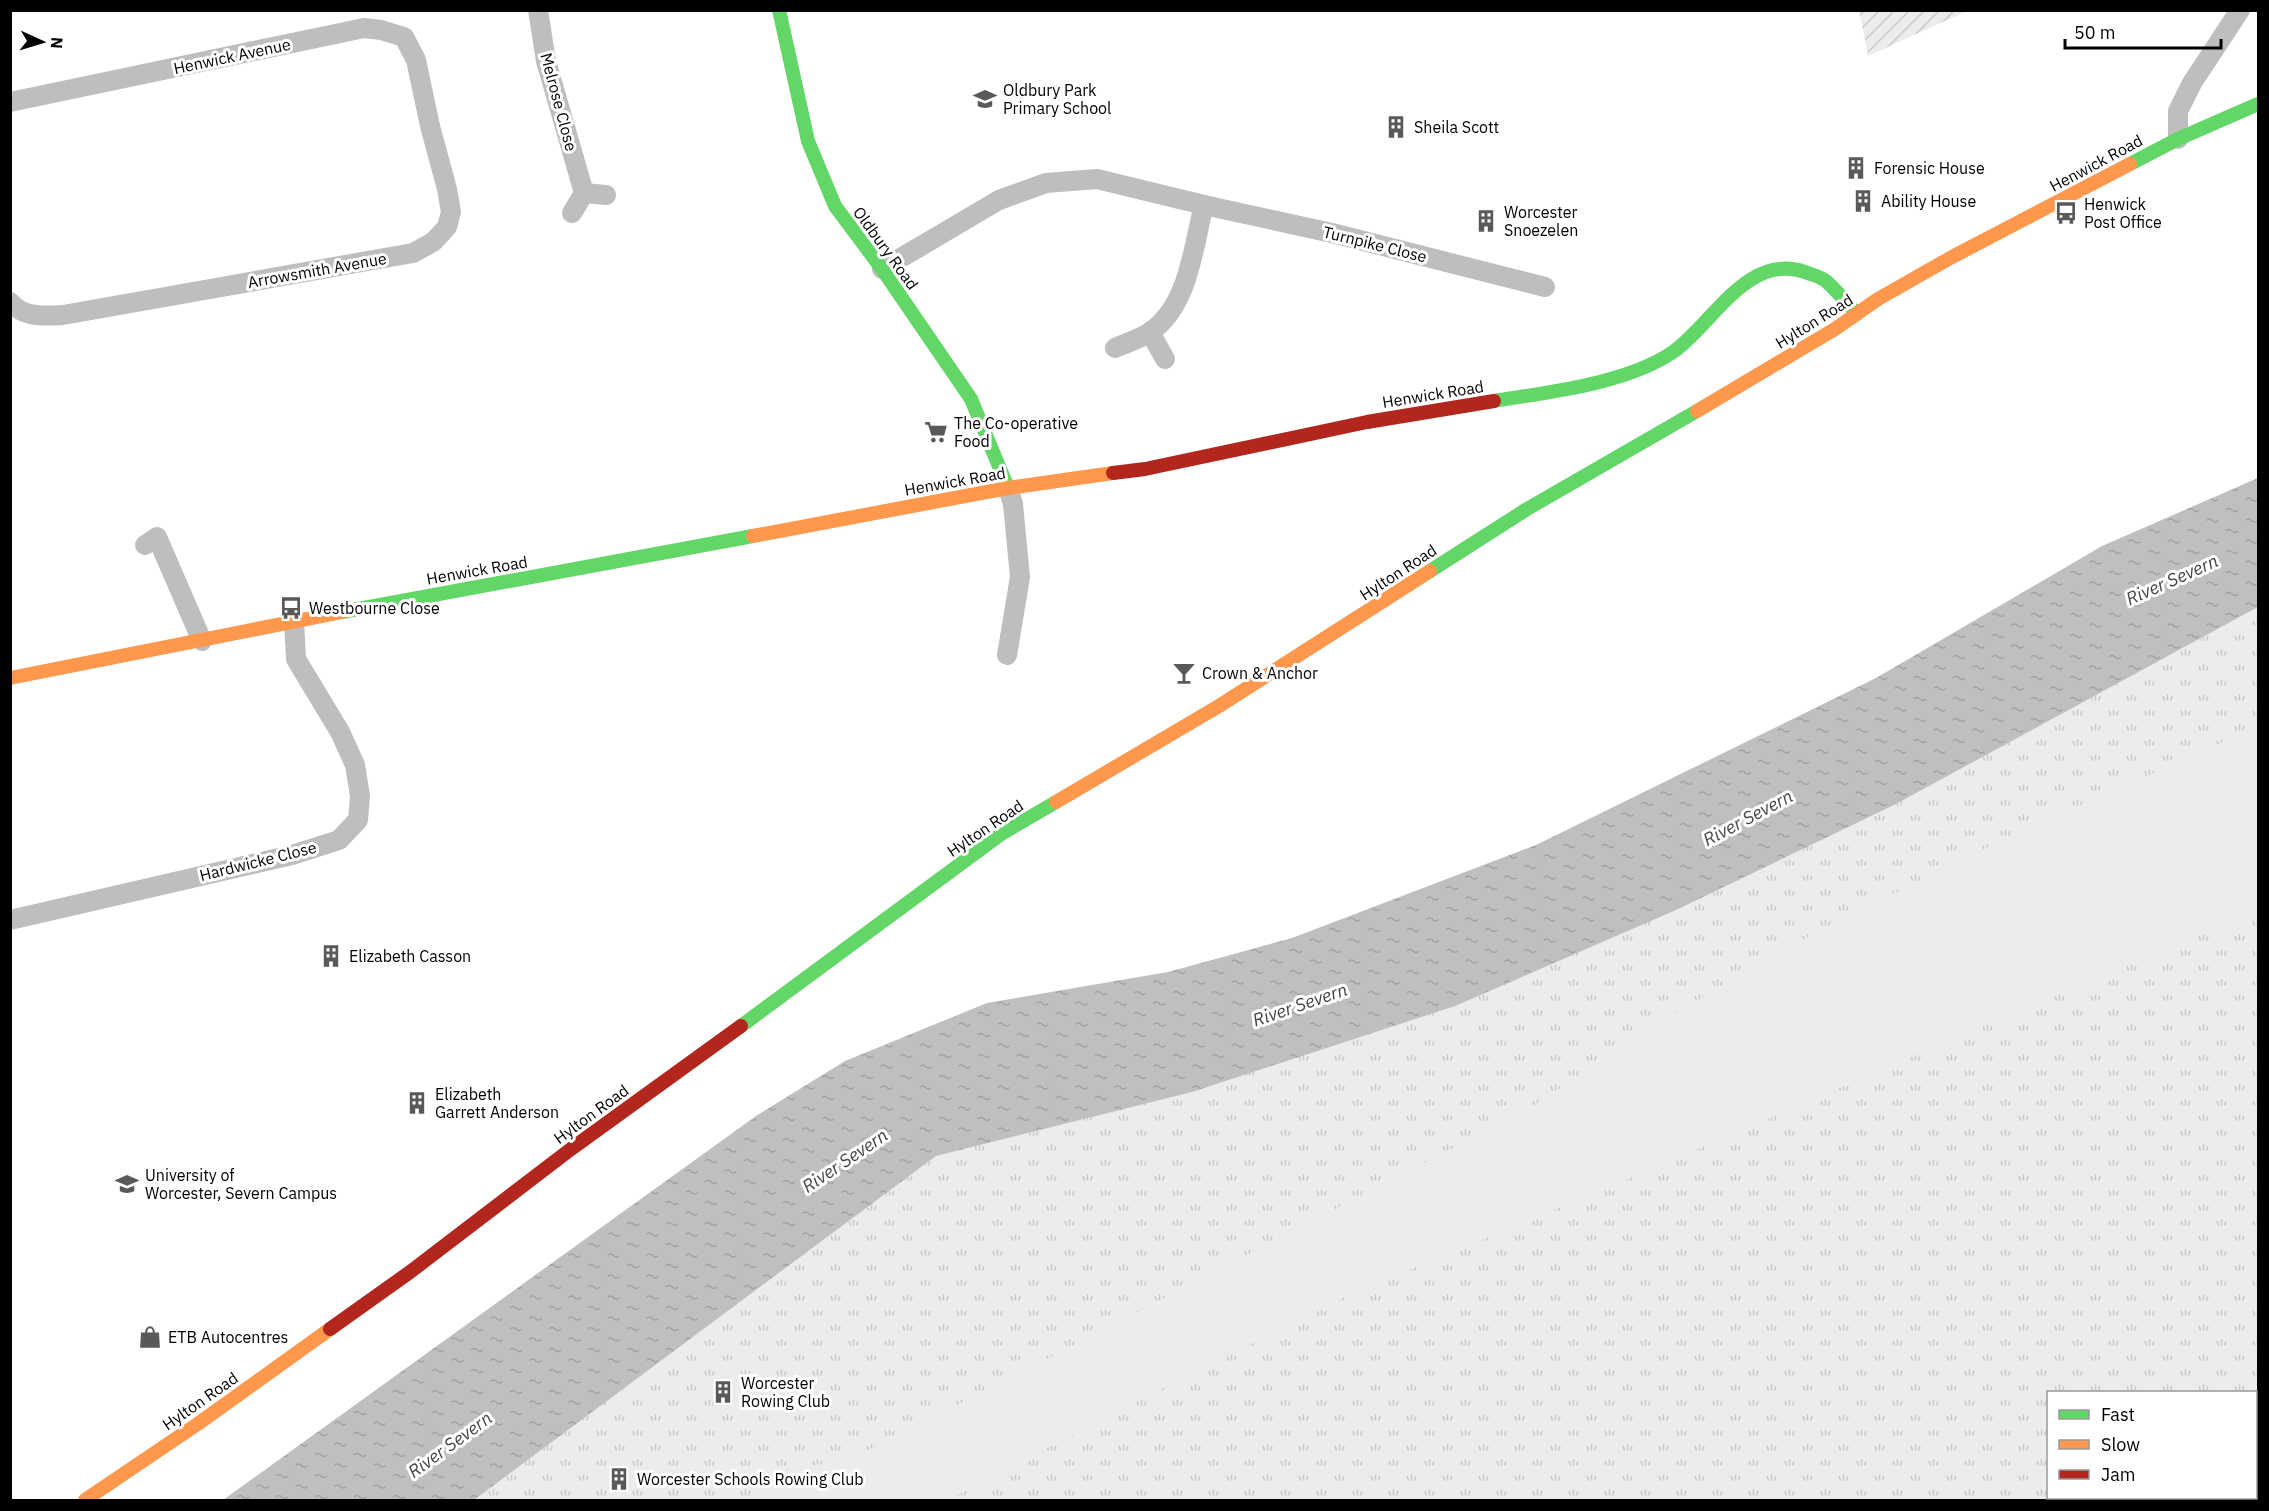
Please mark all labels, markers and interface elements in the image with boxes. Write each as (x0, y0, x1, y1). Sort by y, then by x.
north arrow (12, 12, 72, 72)
scale bar (2065, 12, 2221, 50)
text: 50 m (2074, 21, 2116, 44)
street label: Henwick Avenue (172, 34, 293, 78)
text: N (47, 37, 67, 50)
street label: Melrose Close (536, 51, 582, 154)
place label: Oldbury Park Primary School (1003, 80, 1111, 118)
school or university icon: Oldbury Park Primary School (972, 86, 998, 112)
building icon: Sheila Scott (1383, 114, 1409, 140)
place label: Sheila Scott (1414, 117, 1499, 137)
street label: Henwick Road (2046, 130, 2146, 196)
building icon: Forensic House (1843, 155, 1869, 181)
place label: Forensic House (1874, 158, 1985, 178)
building icon: Ability House (1850, 188, 1876, 214)
place label: Ability House (1881, 191, 1976, 211)
place label: Henwick Post Office (2084, 194, 2162, 232)
bus stop icon: Henwick Post Office (2053, 200, 2079, 226)
place label: Worcester Snoezelen (1504, 202, 1578, 240)
street label: Oldbury Road (849, 203, 923, 293)
building icon: Worcester Snoezelen (1473, 208, 1499, 234)
street label: Turnpike Close (1321, 221, 1429, 267)
street label: Arrowsmith Avenue (246, 248, 388, 292)
street label: Hylton Road (1771, 289, 1857, 353)
street label: Henwick Road (1381, 376, 1485, 412)
place label: The Co-operative Food (954, 413, 1078, 451)
supermarket icon: The Co-operative Food (923, 419, 949, 445)
street label: Henwick Road (903, 462, 1007, 500)
street label: Hylton Road (1356, 540, 1440, 604)
water label: River Severn (2122, 549, 2221, 610)
street label: Henwick Road (425, 551, 529, 589)
bus stop icon: Westbourne Close (278, 595, 304, 621)
place label: Westbourne Close (309, 598, 440, 618)
bar icon: Crown & Anchor (1171, 660, 1197, 686)
place label: Crown & Anchor (1202, 663, 1318, 683)
water label: River Severn (1699, 784, 1797, 851)
street label: Hylton Road (943, 795, 1027, 861)
street label: Hardwicke Close (197, 837, 319, 885)
building icon: Elizabeth Casson (318, 943, 344, 969)
place label: Elizabeth Casson (349, 946, 471, 966)
water label: River Severn (1250, 978, 1350, 1031)
street label: Hylton Road (550, 1080, 632, 1148)
place label: Elizabeth Garrett Anderson (435, 1084, 559, 1122)
building icon: Elizabeth Garrett Anderson (404, 1090, 430, 1116)
water label: River Severn (797, 1123, 892, 1198)
place label: University of Worcester, Severn Campus (145, 1165, 337, 1203)
school or university icon: University of Worcester, Severn Campus (114, 1171, 140, 1197)
shop icon: ETB Autocentres (137, 1324, 163, 1350)
place label: ETB Autocentres (168, 1327, 288, 1347)
street label: Hylton Road (158, 1368, 242, 1434)
place label: Worcester Rowing Club (741, 1373, 830, 1411)
building icon: Worcester Rowing Club (710, 1379, 736, 1405)
legend (2047, 1391, 2257, 1499)
text: Fast (2101, 1403, 2135, 1426)
water label: River Severn (403, 1406, 496, 1483)
text: Slow (2101, 1433, 2140, 1456)
text: Jam (2101, 1463, 2136, 1486)
building icon: Worcester Schools Rowing Club (606, 1466, 632, 1492)
place label: Worcester Schools Rowing Club (637, 1469, 864, 1489)

